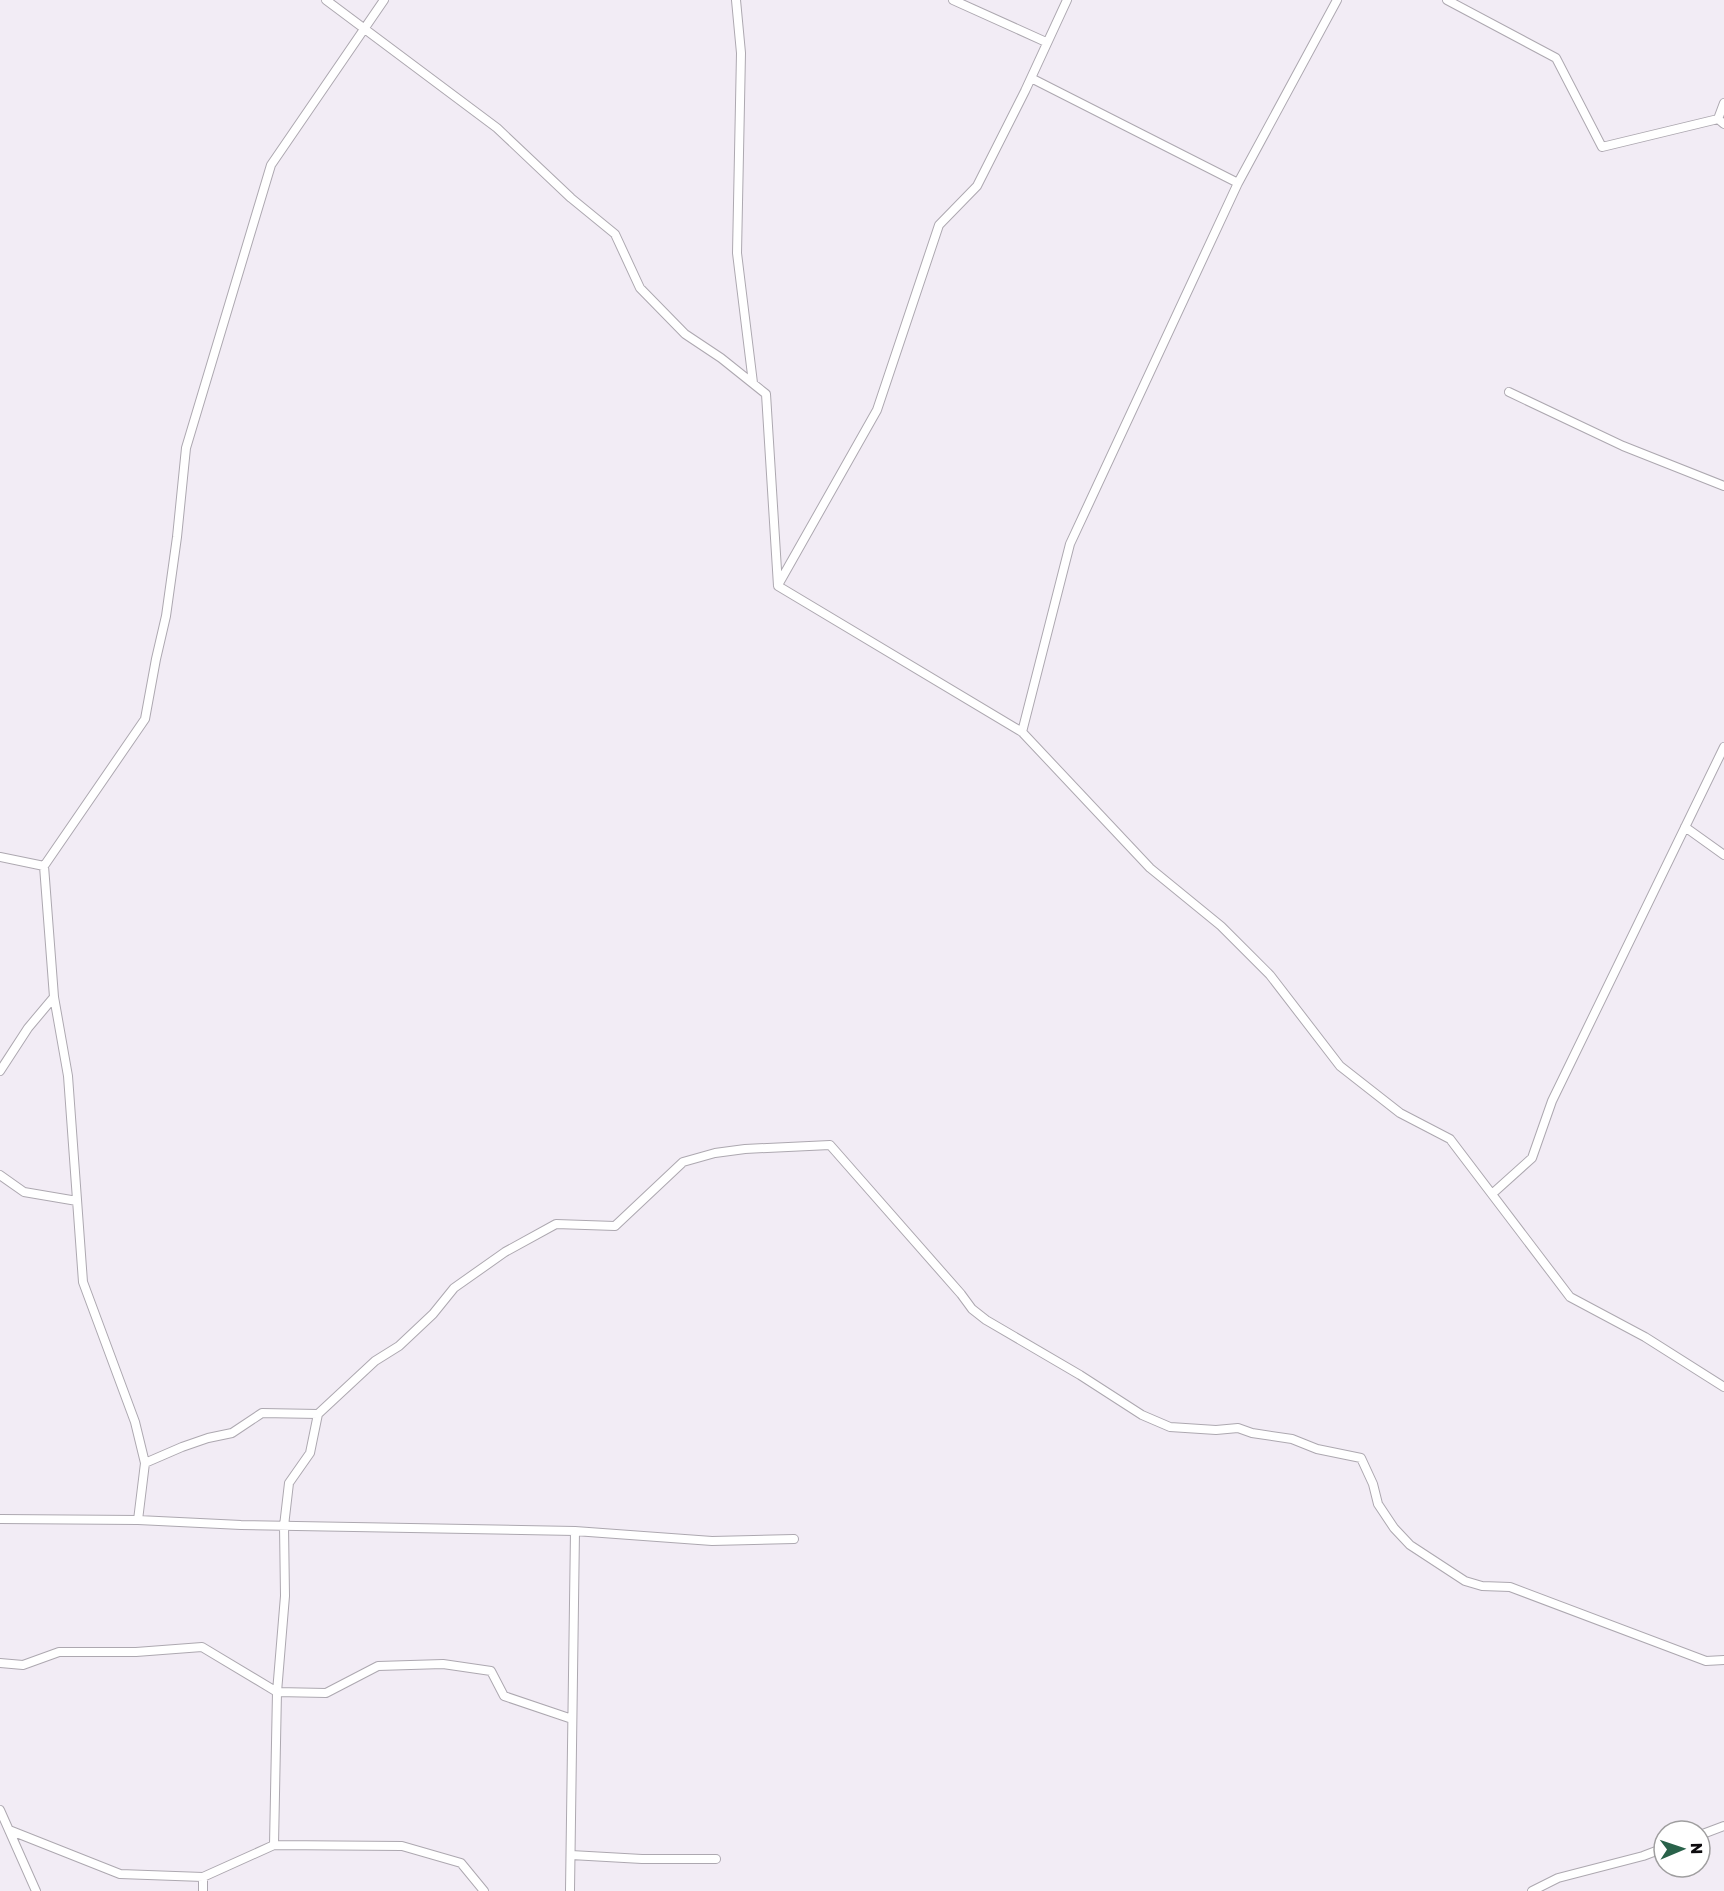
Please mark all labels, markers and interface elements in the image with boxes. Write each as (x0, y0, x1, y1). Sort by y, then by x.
north arrow (1652, 1819, 1712, 1879)
text: N (1687, 1842, 1706, 1855)

